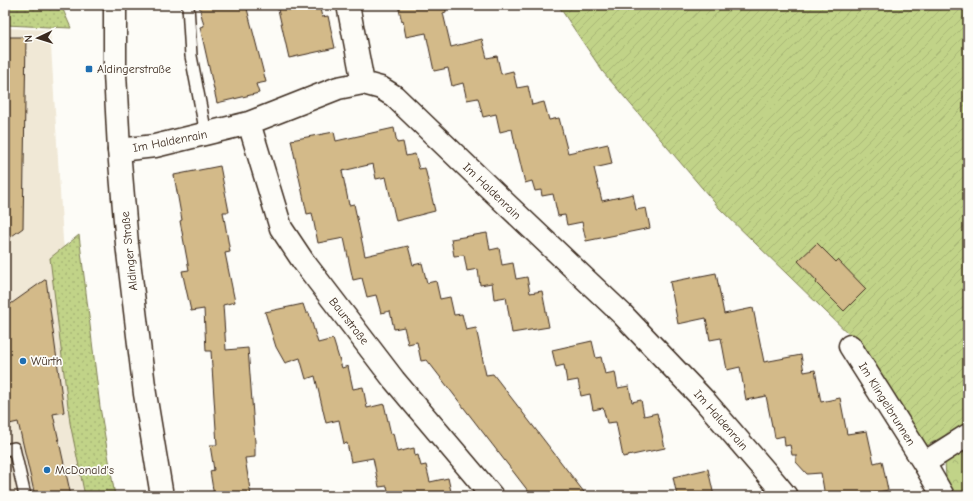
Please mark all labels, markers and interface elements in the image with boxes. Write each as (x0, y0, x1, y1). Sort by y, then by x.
north arrow (18, 18, 58, 58)
text: N (22, 35, 35, 43)
place label: Aldingerstraße (97, 62, 171, 76)
marker: Aldingerstraße (84, 64, 94, 74)
street label: Im Haldenrain (132, 127, 208, 155)
street label: Im Haldenrain (460, 160, 524, 222)
street label: Aldinger Straße (118, 211, 140, 291)
street label: Baurstraße (326, 295, 372, 347)
place label: Würth (31, 354, 62, 368)
marker: Würth (18, 356, 28, 366)
street label: Im Klingelbrunnen (856, 360, 918, 448)
street label: Im Haldenrain (691, 387, 751, 453)
place label: McDonald's (55, 463, 114, 477)
marker: McDonald's (42, 465, 52, 475)

